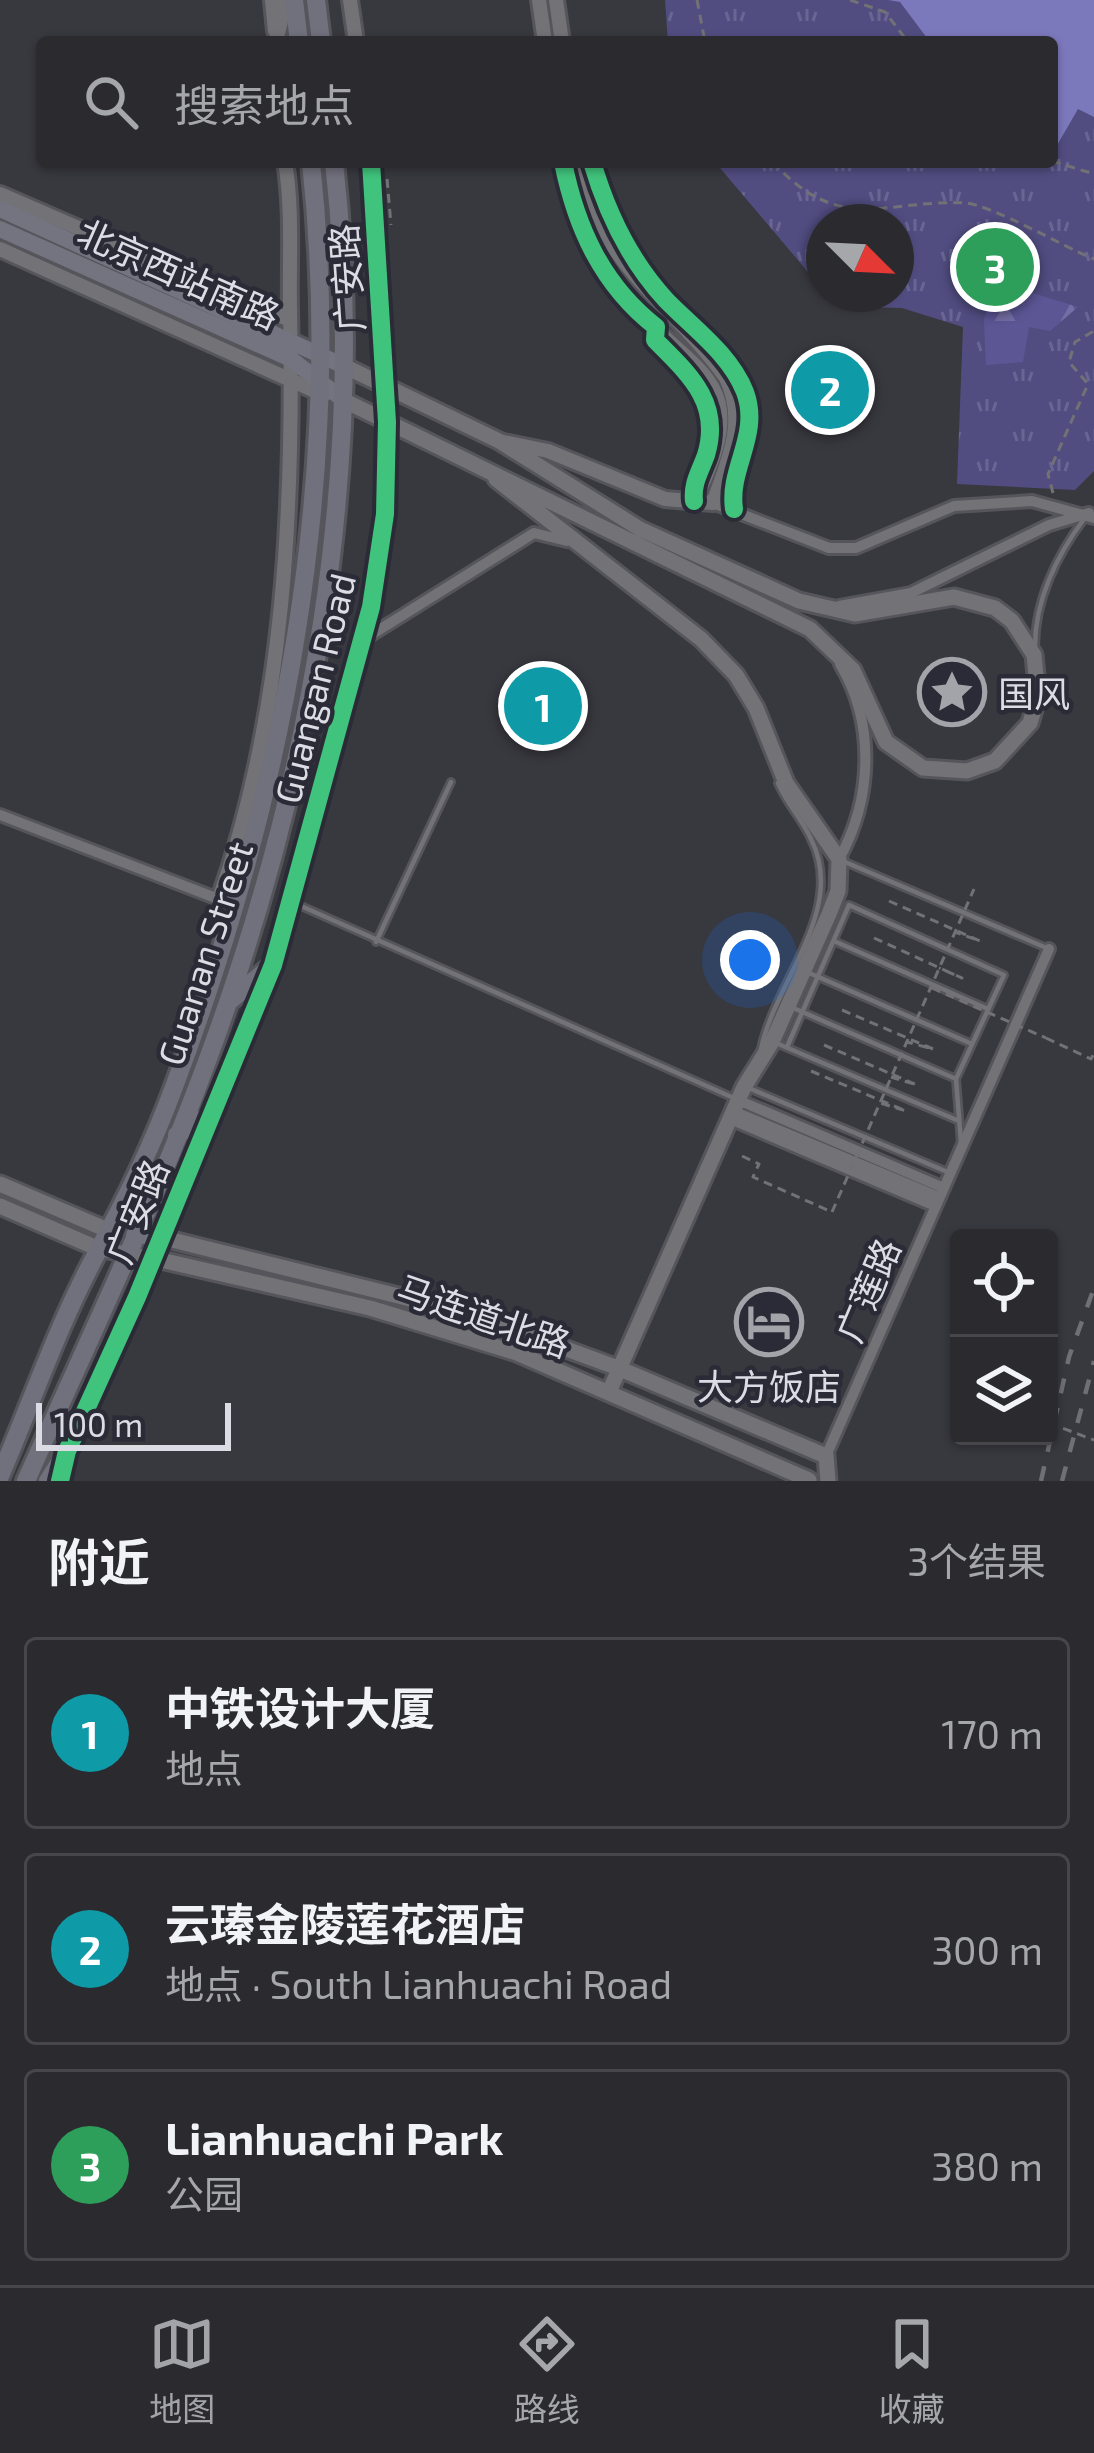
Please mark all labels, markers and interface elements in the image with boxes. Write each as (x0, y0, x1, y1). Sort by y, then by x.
search box (36, 36, 1058, 168)
icon: search (78, 69, 144, 135)
text: 搜索地点 (174, 77, 354, 131)
north arrow (806, 204, 914, 312)
street label: 北京西站南路 (72, 209, 286, 337)
pin: 3 (956, 222, 1034, 312)
street label: 广安路 (321, 223, 371, 333)
pin: 2 (791, 345, 869, 435)
street label: Guangan Road (265, 569, 363, 807)
place icon: 国风 (917, 657, 987, 727)
pin: 1 (504, 661, 582, 751)
place label: 国风 (998, 671, 1070, 714)
street label: Guanan Street (148, 836, 260, 1070)
your location (720, 930, 780, 990)
street label: 广安路 (96, 1153, 176, 1269)
map controls (950, 1229, 1058, 1445)
button: locate (950, 1229, 1058, 1337)
street label: 广莲路 (826, 1232, 908, 1348)
street label: 马连道北路 (392, 1265, 576, 1365)
hotel icon: 大方饭店 (734, 1287, 804, 1357)
button: layers (950, 1337, 1058, 1445)
place label: 大方饭店 (697, 1364, 841, 1407)
scale bar (36, 1397, 231, 1450)
text: 100 m (54, 1404, 143, 1444)
text: 附近 (48, 1530, 150, 1591)
text: 3个结果 (907, 1537, 1046, 1584)
text: 中铁设计大厦 (165, 1680, 435, 1734)
text: 1 (82, 1710, 98, 1757)
text: 170 m (941, 1710, 1043, 1757)
text: 地点 (165, 1744, 243, 1791)
text: 云瑧金陵莲花酒店 (165, 1896, 525, 1950)
text: 2 (79, 1926, 101, 1973)
text: 300 m (931, 1926, 1043, 1973)
text: 地点 · South Lianhuachi Road (165, 1960, 672, 2007)
text: Lianhuachi Park (165, 2110, 503, 2164)
text: 3 (79, 2142, 101, 2189)
text: 380 m (931, 2142, 1043, 2189)
text: 公园 (165, 2170, 243, 2217)
tab: 地图 (149, 2311, 215, 2431)
tab: 路线 (514, 2311, 580, 2431)
tab: 收藏 (879, 2311, 945, 2431)

